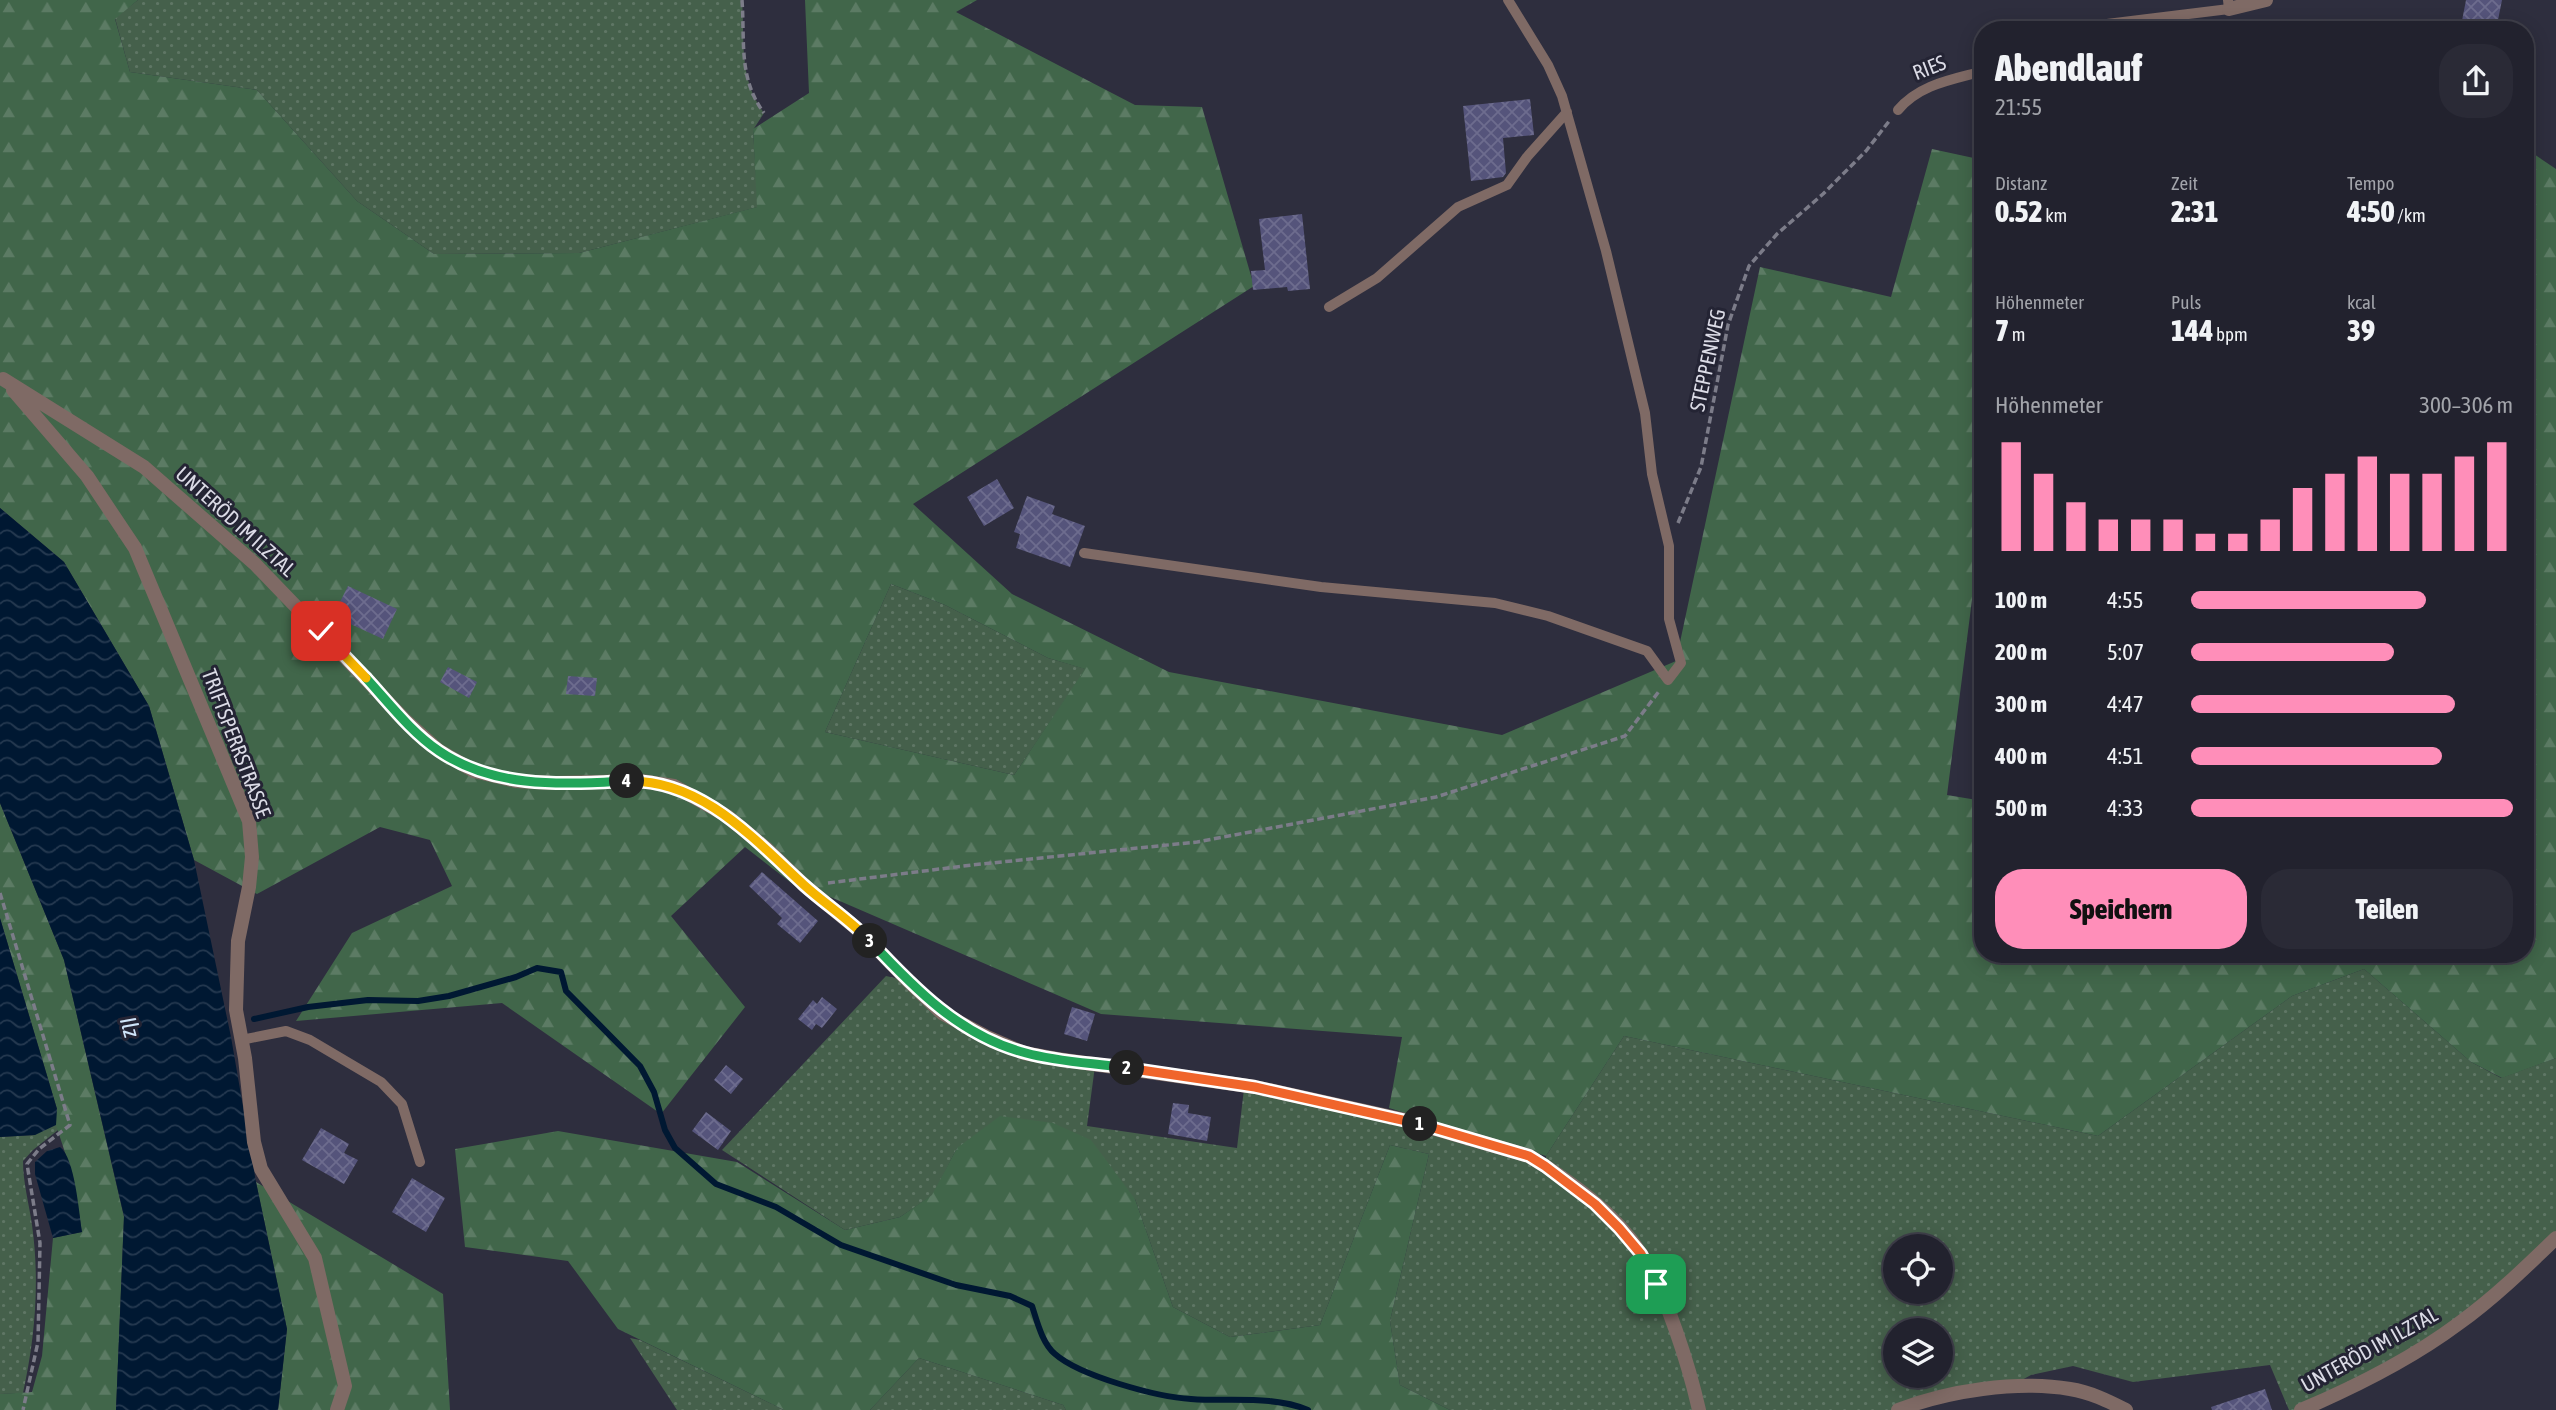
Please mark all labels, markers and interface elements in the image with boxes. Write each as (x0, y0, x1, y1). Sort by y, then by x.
button: share (2439, 44, 2513, 118)
text: Abendlauf (1995, 46, 2142, 89)
street label: RIES (1909, 50, 1949, 84)
text: 21:55 (1995, 94, 2042, 120)
text: Distanz (1995, 172, 2047, 194)
text: Zeit (2171, 172, 2198, 194)
text: Tempo (2347, 172, 2394, 194)
text: 0.52 (1995, 194, 2043, 228)
text: 2:31 (2171, 194, 2219, 228)
text: 4:50 (2347, 194, 2395, 228)
text: km (2043, 204, 2067, 226)
text: /km (2395, 204, 2426, 226)
text: Höhenmeter (1995, 291, 2084, 313)
text: Puls (2171, 291, 2201, 313)
text: kcal (2347, 291, 2376, 313)
street label: STEPPENWEG (1684, 307, 1730, 413)
text: 7 (1995, 313, 2009, 347)
text: 144 (2171, 313, 2213, 347)
text: 39 (2347, 313, 2375, 347)
text: m (2009, 323, 2025, 345)
text: bpm (2213, 323, 2248, 345)
text: Höhenmeter (1995, 392, 2103, 418)
text: 300–306 m (2419, 392, 2513, 418)
street label: UNTERÖD IM ILZTAL (171, 461, 301, 581)
text: 100 m (1995, 587, 2047, 613)
text: 4:55 (2107, 587, 2144, 613)
pin (291, 601, 351, 661)
icon: check (302, 612, 340, 650)
text: 200 m (1995, 639, 2047, 665)
text: 5:07 (2107, 639, 2144, 665)
street label: TRIFTSPERRSTRASSE (198, 665, 276, 821)
text: 300 m (1995, 691, 2047, 717)
text: 4:47 (2107, 691, 2144, 717)
text: 400 m (1995, 743, 2047, 769)
text: 4:51 (2107, 743, 2144, 769)
pin: 4 (610, 764, 644, 798)
text: 4 (622, 769, 631, 791)
text: 500 m (1995, 795, 2047, 821)
text: 4:33 (2107, 795, 2144, 821)
button: Speichern (1995, 869, 2247, 949)
button: Teilen (2261, 869, 2513, 949)
pin: 3 (852, 923, 888, 958)
text: 3 (865, 929, 874, 951)
water label: Ilz (115, 1014, 145, 1041)
pin: 2 (1110, 1050, 1144, 1086)
text: 2 (1122, 1056, 1131, 1078)
pin: 1 (1402, 1106, 1438, 1142)
text: 1 (1415, 1112, 1424, 1134)
map controls (1883, 1234, 1953, 1388)
button: locate (1883, 1234, 1953, 1304)
pin (1626, 1254, 1686, 1314)
icon: arrive (1637, 1265, 1675, 1303)
street label: UNTERÖD IM ILZTAL (2297, 1302, 2441, 1396)
button: layers (1883, 1318, 1953, 1388)

